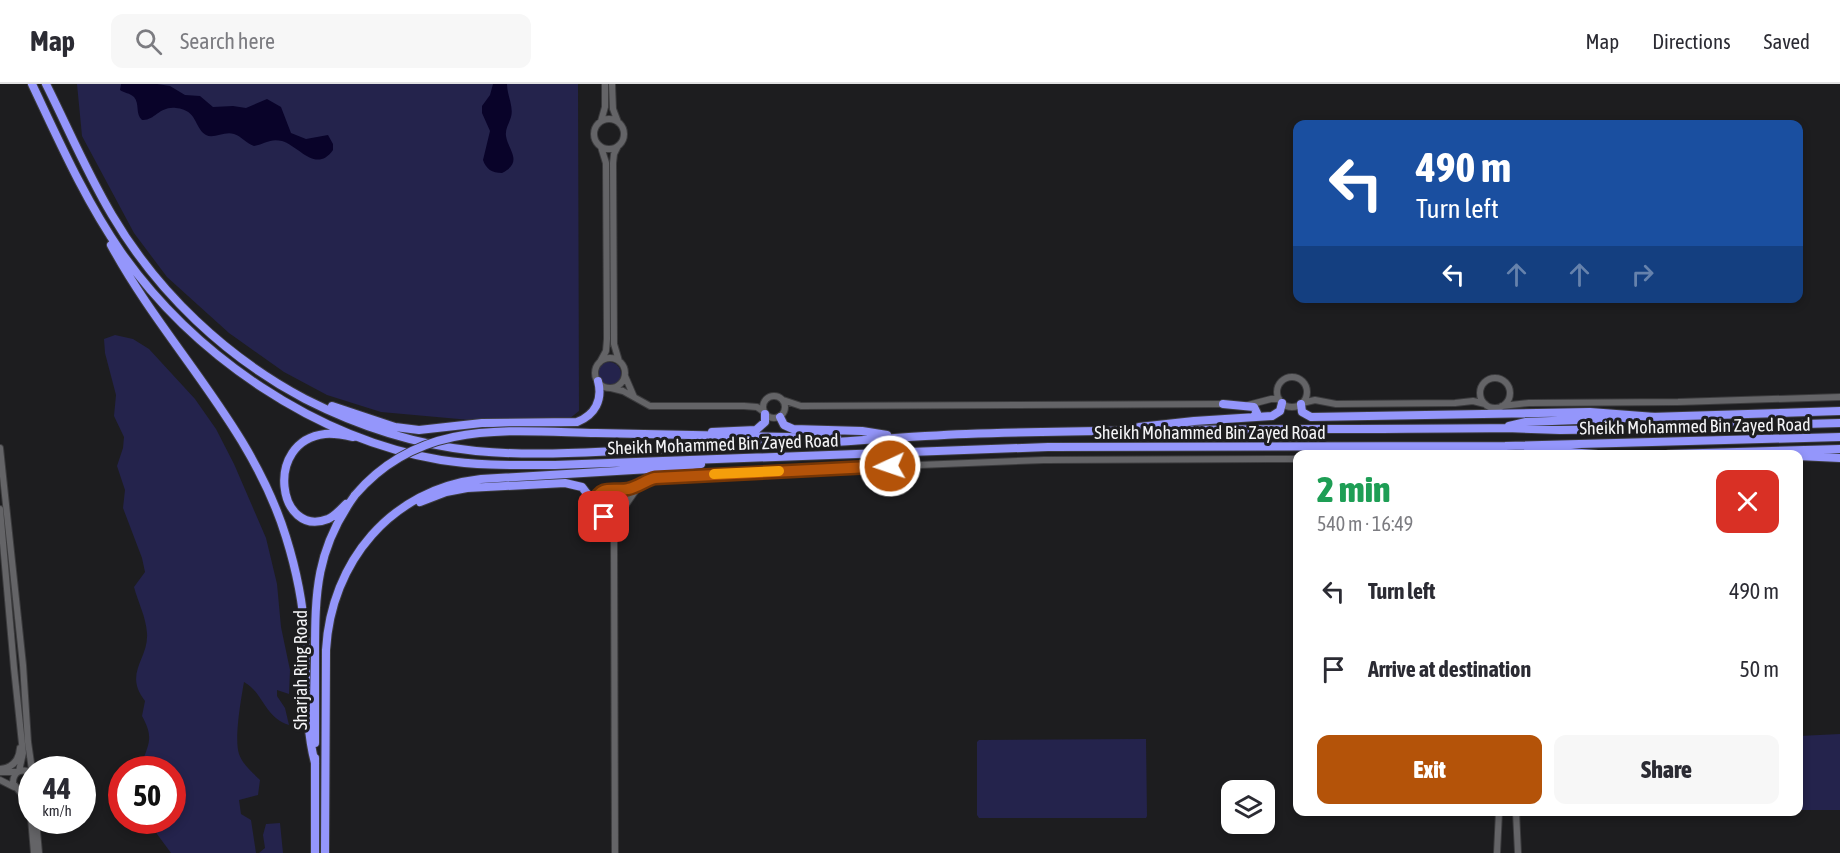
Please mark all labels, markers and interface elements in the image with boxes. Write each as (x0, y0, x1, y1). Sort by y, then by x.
search box (111, 14, 531, 68)
text: Map (30, 25, 75, 57)
icon: search (132, 25, 165, 58)
text: Search here (180, 28, 275, 54)
text: Map (1585, 29, 1619, 53)
text: Directions (1652, 29, 1731, 53)
text: Saved (1764, 29, 1810, 53)
text: 490 m (1416, 143, 1511, 191)
icon: left (1317, 144, 1395, 222)
text: Turn left (1416, 193, 1499, 224)
icon: left (1437, 258, 1470, 291)
icon: ahead (1500, 258, 1533, 291)
icon: ahead (1563, 258, 1596, 291)
icon: right (1626, 258, 1659, 291)
street label: Sheikh Mohammed Bin Zayed Road (1579, 413, 1811, 439)
street label: Sheikh Mohammed Bin Zayed Road (1094, 422, 1326, 443)
street label: Sheikh Mohammed Bin Zayed Road (607, 429, 839, 459)
position arrow (858, 434, 922, 498)
text: 2 min (1317, 468, 1391, 510)
button: close (1716, 470, 1779, 533)
pin (578, 491, 629, 542)
icon: arrive (587, 500, 620, 533)
text: 540 m · 16:49 (1317, 512, 1413, 535)
icon: left (1317, 575, 1350, 608)
text: Turn left (1368, 578, 1435, 604)
text: 490 m (1729, 578, 1779, 604)
street label: Sharjah Ring Road (290, 610, 311, 730)
icon: arrive (1317, 653, 1350, 686)
text: Arrive at destination (1368, 656, 1531, 682)
text: 50 m (1739, 656, 1779, 682)
button: Exit (1317, 735, 1542, 804)
button: Share (1554, 735, 1779, 804)
speed limit sign: 50 (108, 756, 186, 834)
text: 44 (43, 771, 71, 805)
map controls (1221, 780, 1275, 834)
button: layers (1221, 780, 1275, 834)
text: km/h (42, 802, 72, 819)

